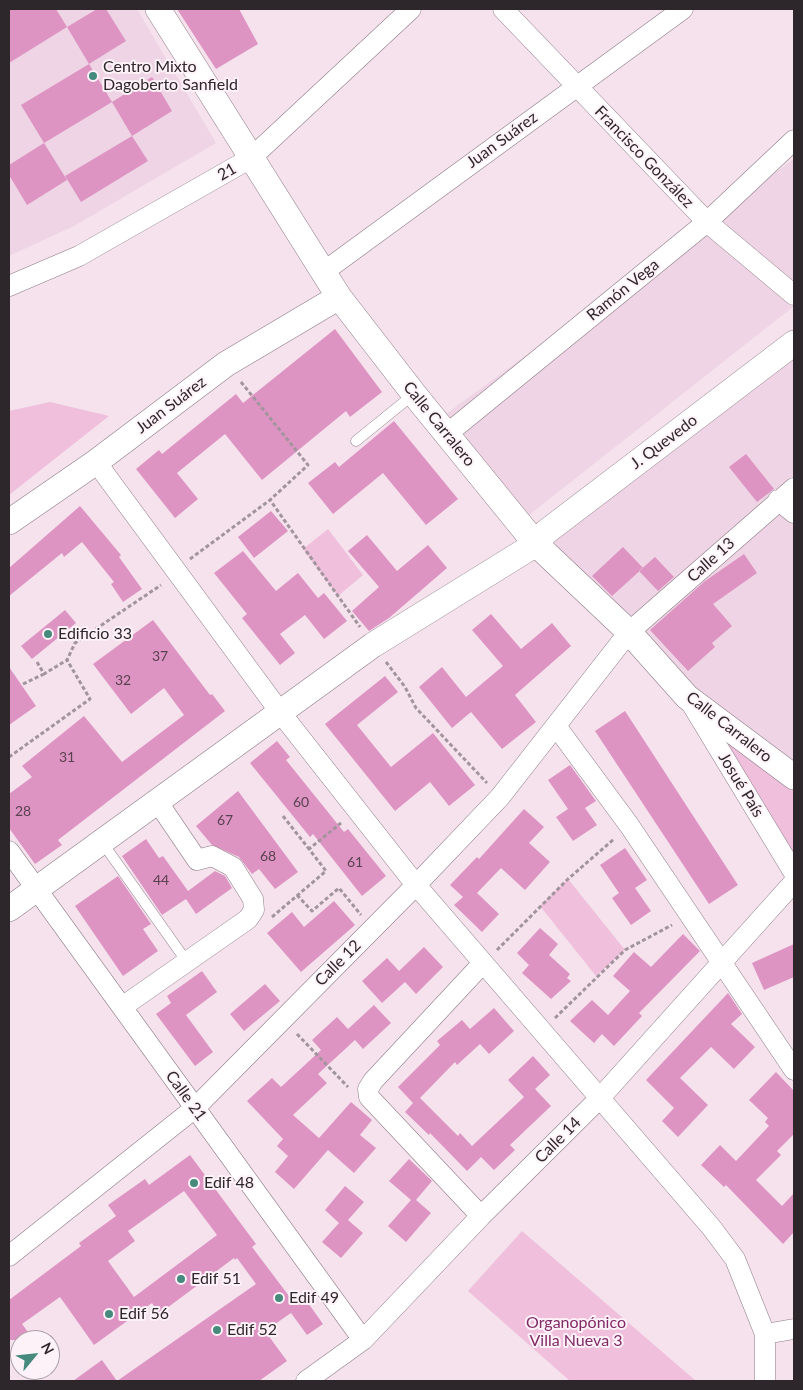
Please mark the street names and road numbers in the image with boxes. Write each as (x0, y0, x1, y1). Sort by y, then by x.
street label: Francisco González (590, 102, 698, 212)
street label: Juan Suárez (463, 108, 541, 172)
street label: 21 (214, 159, 240, 185)
street label: Ramón Vega (583, 255, 663, 325)
street label: Juan Suárez (132, 372, 210, 438)
street label: Calle Carralero (399, 378, 479, 470)
street label: J. Quevedo (627, 411, 701, 473)
street label: Calle 13 (683, 534, 739, 586)
street label: Calle Carralero (682, 688, 776, 766)
street label: Josué País (714, 749, 768, 821)
street label: Calle 12 (311, 936, 365, 990)
street label: Calle 21 (161, 1067, 211, 1125)
street label: Calle 14 (531, 1113, 585, 1167)

